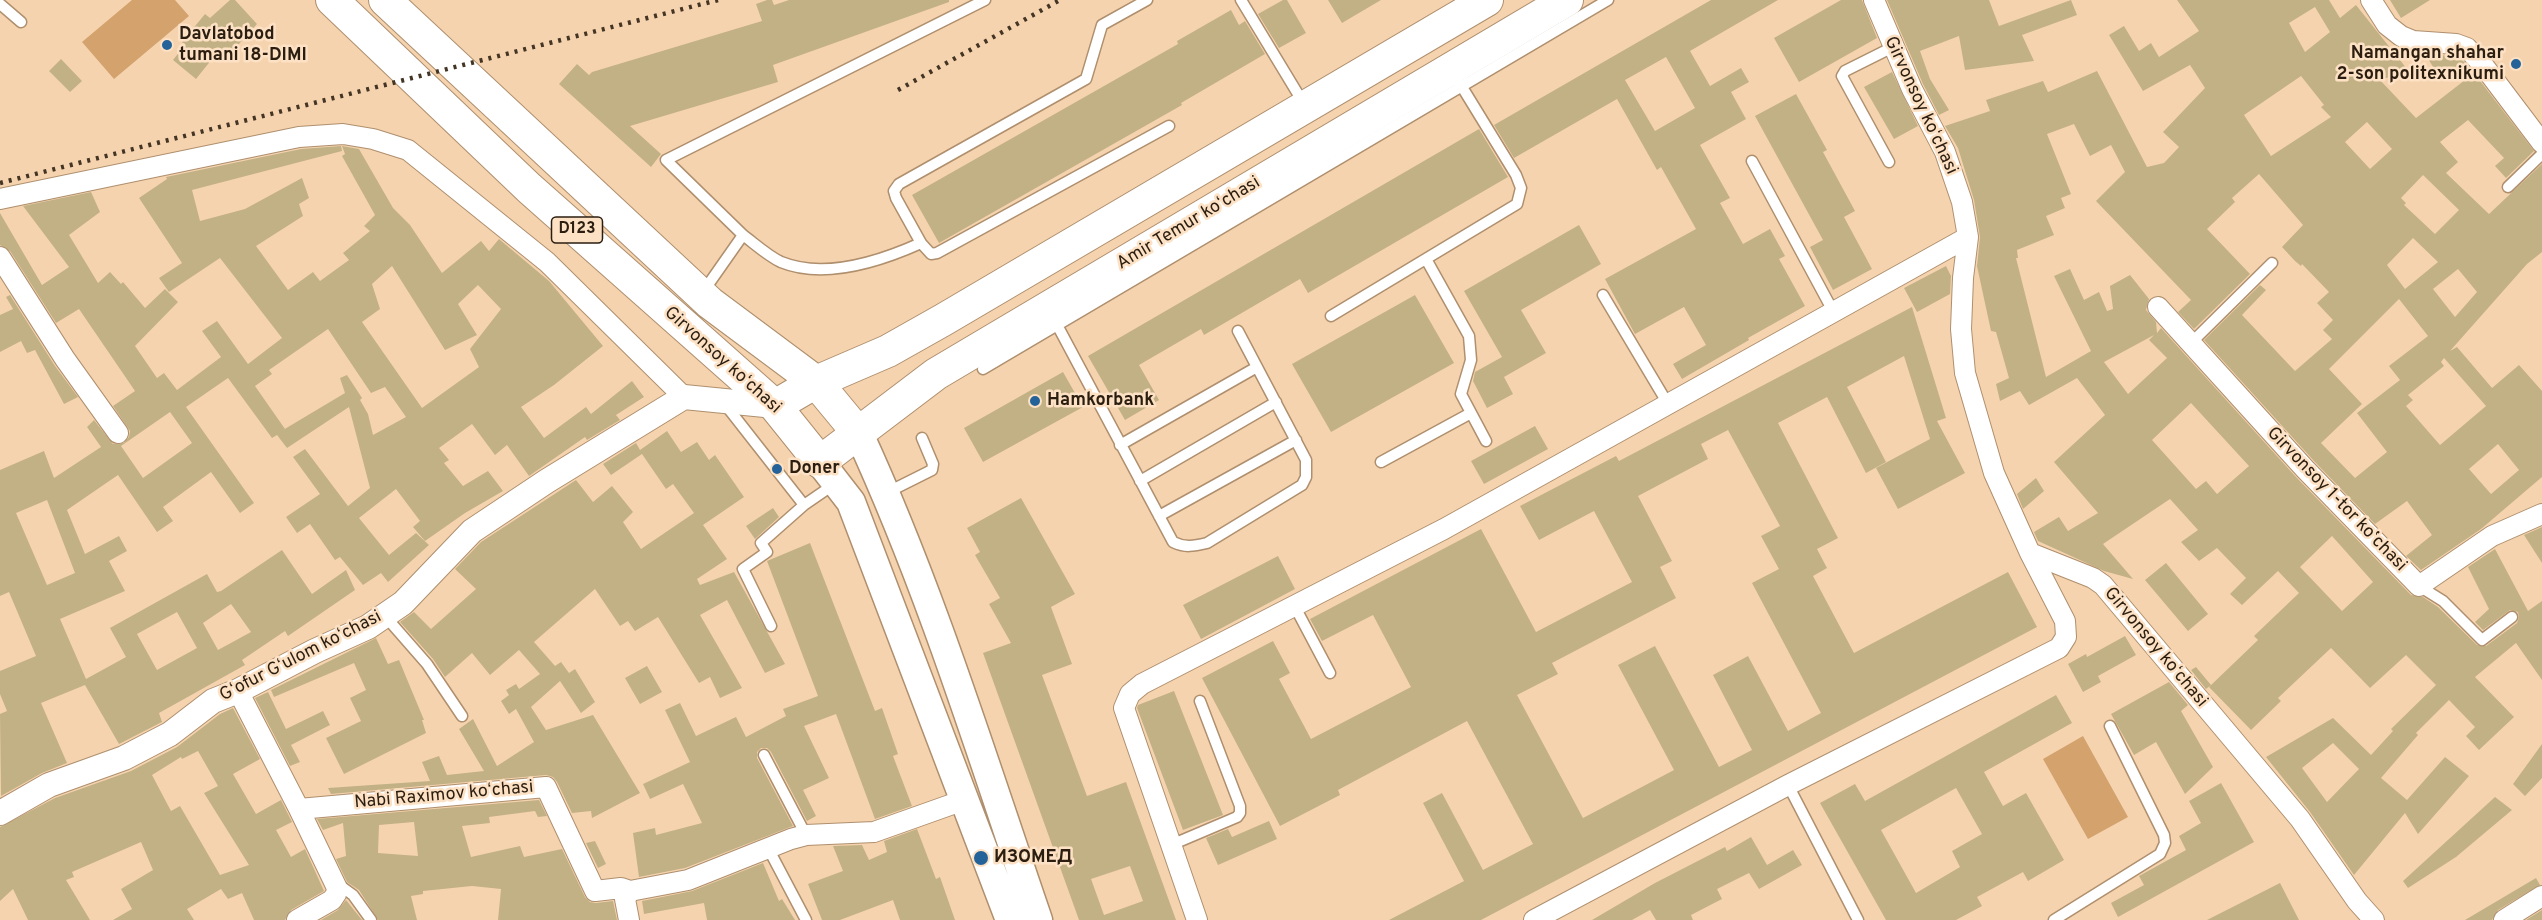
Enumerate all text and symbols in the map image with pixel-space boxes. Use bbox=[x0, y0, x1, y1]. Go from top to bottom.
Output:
place label: Davlatobod tumani 18-DIMI bbox=[179, 24, 307, 66]
street label: Girvonsoy koʻchasi bbox=[1879, 33, 1961, 179]
marker: Davlatobod tumani 18-DIMI bbox=[160, 38, 174, 52]
place label: Namangan shahar 2-son politexnikumi bbox=[2337, 43, 2504, 86]
marker: Namangan shahar 2-son politexnikumi bbox=[2509, 57, 2523, 71]
street label: Amir Temur koʻchasi bbox=[1113, 173, 1265, 275]
road number: D123 bbox=[552, 217, 602, 243]
street label: Girvonsoy koʻchasi bbox=[659, 303, 785, 419]
place label: Hamkorbank bbox=[1047, 390, 1154, 412]
marker: Hamkorbank bbox=[1028, 394, 1042, 408]
street label: Girvonsoy 1-tor koʼchasi bbox=[2261, 423, 2411, 577]
place label: Doner bbox=[789, 458, 840, 480]
marker: Doner bbox=[770, 462, 784, 476]
street label: Girvonsoy koʻchasi bbox=[2098, 584, 2212, 712]
street label: Gʻofur Gʻulom koʻchasi bbox=[216, 607, 386, 707]
street label: Nabi Raximov koʻchasi bbox=[354, 777, 534, 815]
place label: ИЗОМЕД bbox=[994, 847, 1072, 869]
marker: ИЗОМЕД bbox=[972, 849, 990, 867]

